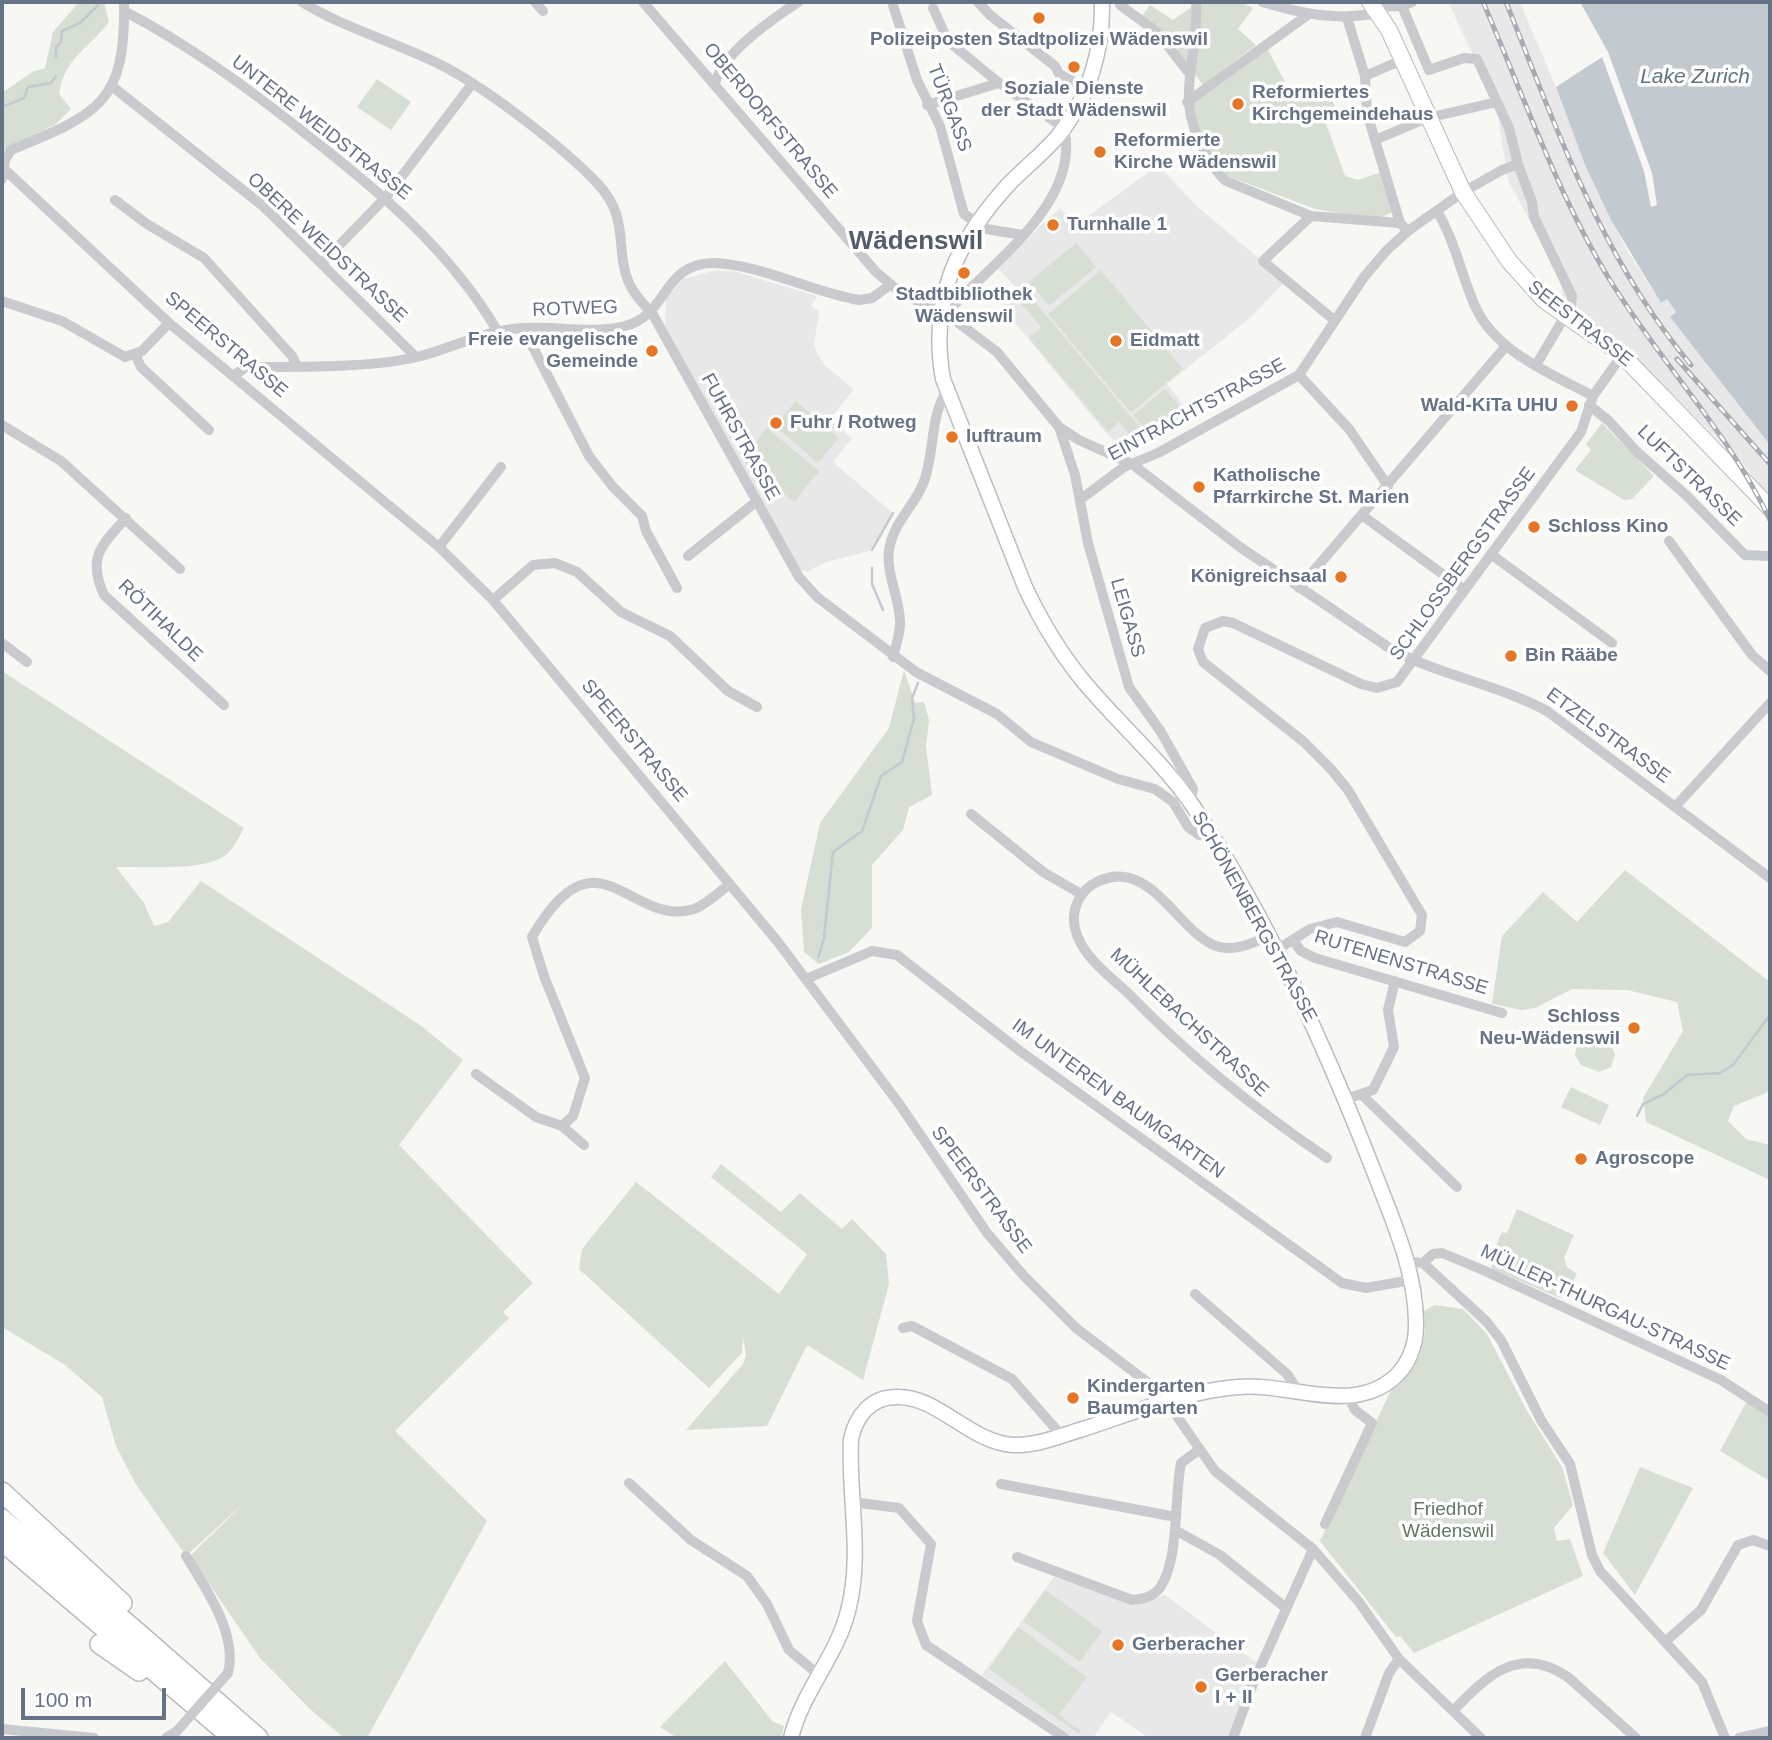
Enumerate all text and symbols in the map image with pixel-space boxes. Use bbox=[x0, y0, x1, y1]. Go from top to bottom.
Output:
marker: Polizeiposten Stadtpolizei Wädenswil bbox=[1031, 10, 1047, 26]
place label: Polizeiposten Stadtpolizei Wädenswil bbox=[870, 29, 1208, 51]
street label: OBERDORFSTRASSE bbox=[698, 38, 842, 204]
street label: UNTERE WEIDSTRASSE bbox=[227, 51, 415, 205]
marker: Soziale Dienste der Stadt Wädenswil bbox=[1066, 59, 1082, 75]
street label: TÜRGASS bbox=[922, 61, 976, 155]
water label: Lake Zurich bbox=[1640, 64, 1750, 90]
place label: Soziale Dienste der Stadt Wädenswil bbox=[981, 78, 1167, 122]
place label: Reformiertes Kirchgemeindehaus bbox=[1252, 82, 1434, 126]
marker: Reformiertes Kirchgemeindehaus bbox=[1230, 96, 1246, 112]
place label: Reformierte Kirche Wädenswil bbox=[1114, 130, 1277, 174]
marker: Reformierte Kirche Wädenswil bbox=[1092, 144, 1108, 160]
street label: OBERE WEIDSTRASSE bbox=[242, 168, 412, 328]
place label: Turnhalle 1 bbox=[1067, 214, 1167, 236]
marker: Turnhalle 1 bbox=[1045, 217, 1061, 233]
district label: Wädenswil bbox=[849, 226, 983, 258]
marker: Stadtbibliothek Wädenswil bbox=[956, 265, 972, 281]
street label: SEESTRASSE bbox=[1523, 276, 1637, 372]
place label: Stadtbibliothek Wädenswil bbox=[895, 284, 1033, 328]
street label: SPEERSTRASSE bbox=[160, 287, 292, 403]
street label: ROTWEG bbox=[532, 296, 618, 322]
place label: Freie evangelische Gemeinde bbox=[468, 329, 638, 373]
place label: Eidmatt bbox=[1130, 330, 1200, 352]
marker: Eidmatt bbox=[1108, 333, 1124, 349]
marker: Freie evangelische Gemeinde bbox=[644, 343, 660, 359]
street label: EINTRACHTSTRASSE bbox=[1104, 354, 1290, 466]
street label: FUHRSTRASSE bbox=[696, 370, 784, 504]
place label: Wald-KiTa UHU bbox=[1421, 395, 1558, 417]
marker: Wald-KiTa UHU bbox=[1564, 398, 1580, 414]
place label: Fuhr / Rotweg bbox=[790, 412, 917, 434]
marker: Fuhr / Rotweg bbox=[768, 415, 784, 431]
street label: LUFTSTRASSE bbox=[1632, 420, 1746, 532]
place label: luftraum bbox=[966, 426, 1042, 448]
marker: luftraum bbox=[944, 429, 960, 445]
street label: SCHLOSSBERGSTRASSE bbox=[1385, 463, 1541, 665]
place label: Katholische Pfarrkirche St. Marien bbox=[1213, 465, 1409, 509]
marker: Katholische Pfarrkirche St. Marien bbox=[1191, 479, 1207, 495]
place label: Schloss Kino bbox=[1548, 516, 1668, 538]
marker: Schloss Kino bbox=[1526, 519, 1542, 535]
place label: Königreichsaal bbox=[1191, 566, 1327, 588]
marker: Königreichsaal bbox=[1333, 569, 1349, 585]
street label: RÖTIHALDE bbox=[113, 575, 207, 667]
street label: LEIGASS bbox=[1105, 576, 1149, 660]
place label: Bin Rääbe bbox=[1525, 645, 1618, 667]
marker: Bin Rääbe bbox=[1503, 648, 1519, 664]
street label: SPEERSTRASSE bbox=[576, 675, 692, 807]
street label: ETZELSTRASSE bbox=[1542, 683, 1674, 789]
street label: SCHÖNENBERGSTRASSE bbox=[1186, 808, 1322, 1026]
street label: RUTENENSTRASSE bbox=[1311, 926, 1491, 1000]
street label: MÜHLEBACHSTRASSE bbox=[1105, 944, 1273, 1102]
place label: Schloss Neu-Wädenswil bbox=[1480, 1006, 1620, 1050]
street label: IM UNTEREN BAUMGARTEN bbox=[1007, 1014, 1229, 1184]
marker: Schloss Neu-Wädenswil bbox=[1626, 1020, 1642, 1036]
street label: SPEERSTRASSE bbox=[926, 1122, 1036, 1258]
place label: Agroscope bbox=[1595, 1148, 1694, 1170]
marker: Agroscope bbox=[1573, 1151, 1589, 1167]
street label: MÜLLER-THURGAU-STRASSE bbox=[1477, 1240, 1733, 1376]
place label: Kindergarten Baumgarten bbox=[1087, 1376, 1205, 1420]
marker: Kindergarten Baumgarten bbox=[1065, 1390, 1081, 1406]
park label: Friedhof Wädenswil bbox=[1402, 1499, 1494, 1543]
place label: Gerberacher bbox=[1132, 1634, 1245, 1656]
marker: Gerberacher bbox=[1110, 1637, 1126, 1653]
place label: Gerberacher I + II bbox=[1215, 1665, 1328, 1709]
scale bar bbox=[24, 1674, 170, 1718]
marker: Gerberacher I + II bbox=[1193, 1679, 1209, 1695]
text: 100 m bbox=[34, 1688, 92, 1711]

